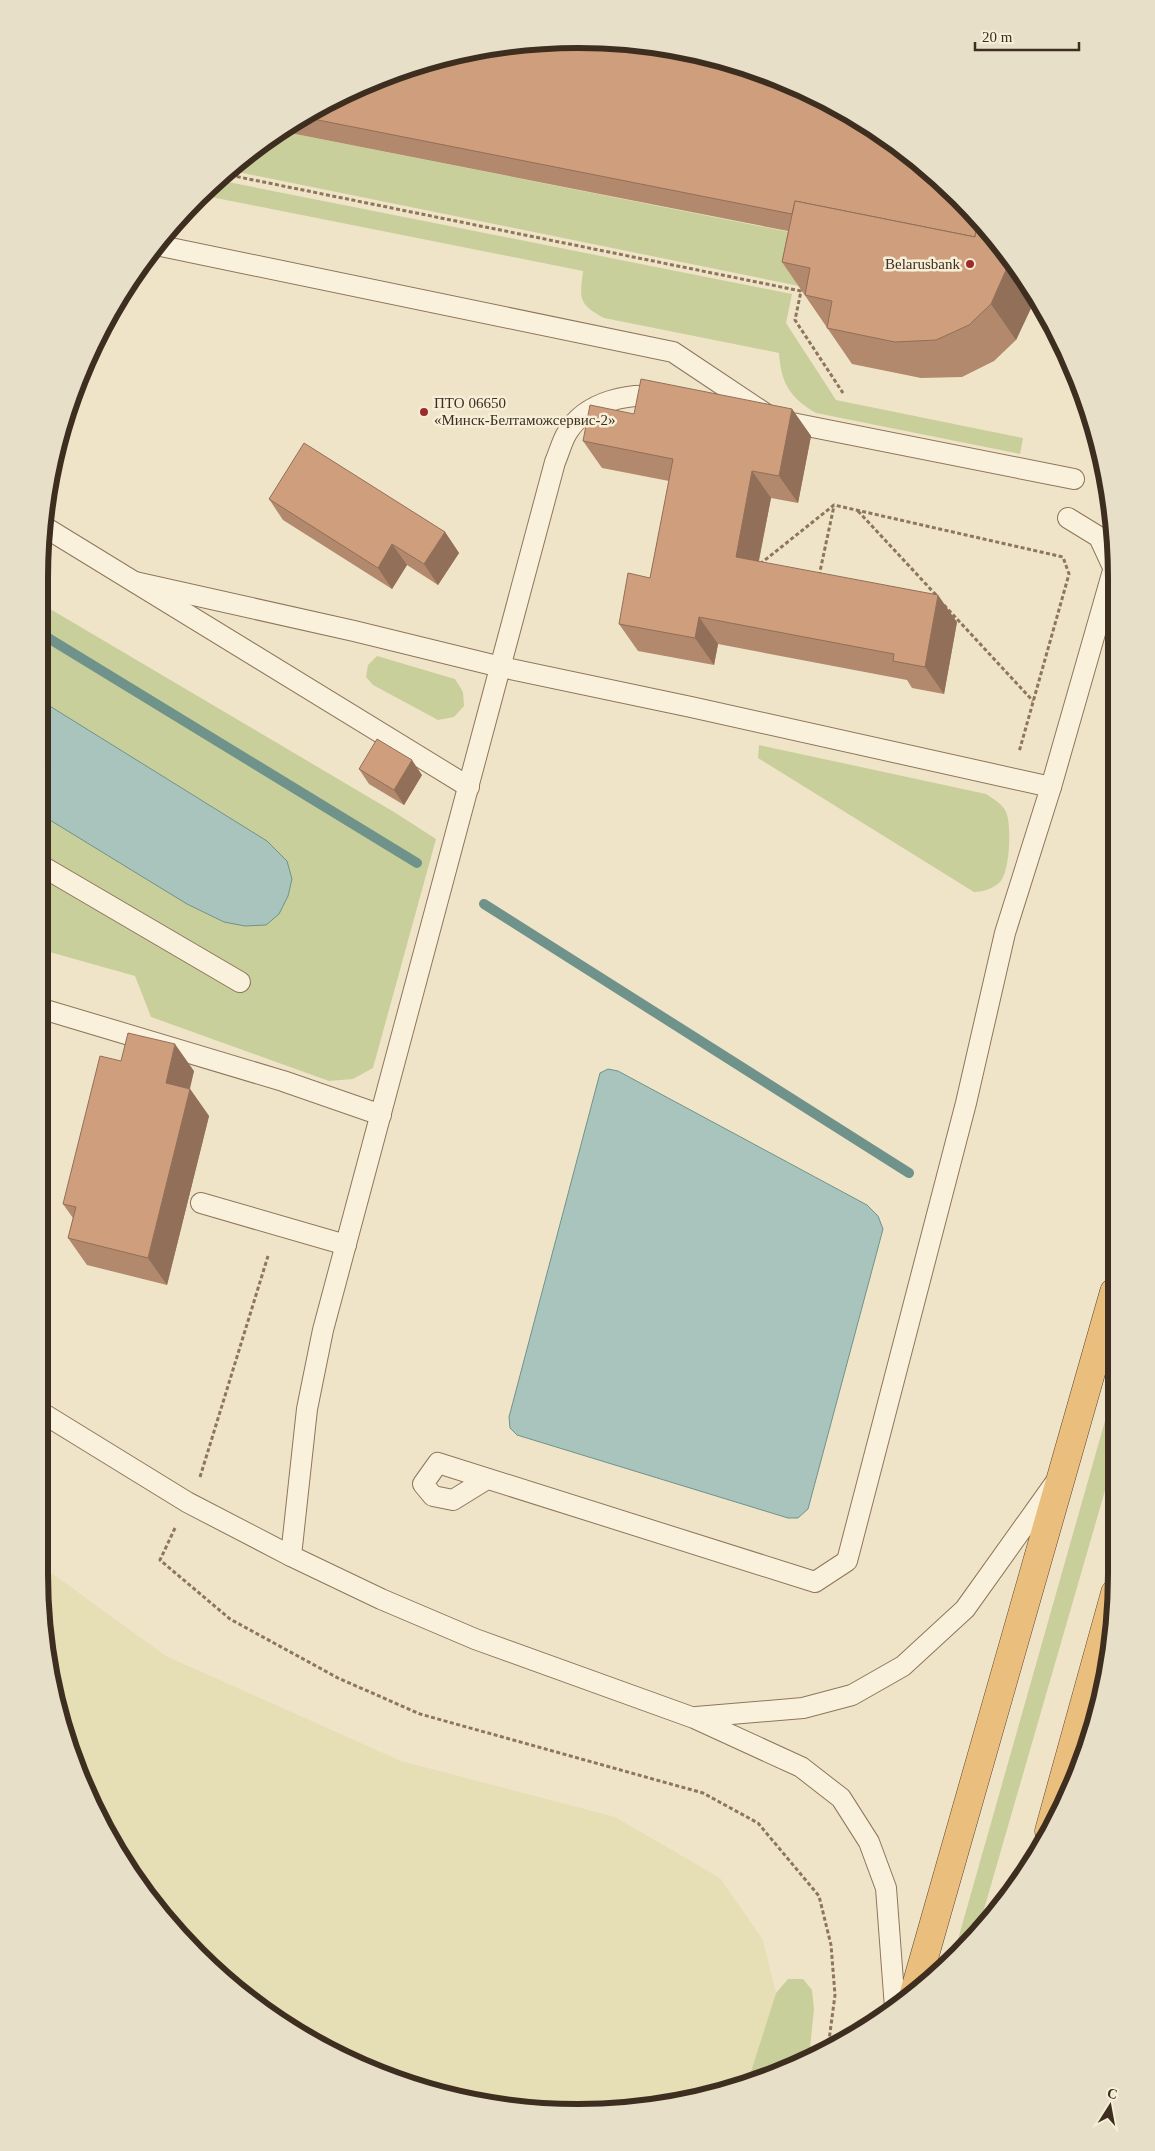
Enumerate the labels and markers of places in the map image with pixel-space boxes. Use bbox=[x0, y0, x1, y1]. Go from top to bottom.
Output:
place label: Belarusbank bbox=[885, 256, 960, 272]
marker: Belarusbank bbox=[964, 258, 976, 270]
place label: ПТО 06650 «Минск-Белтаможсервис-2» bbox=[434, 395, 615, 428]
marker: ПТО 06650 «Минск-Белтаможсервис-2» bbox=[418, 406, 430, 418]

